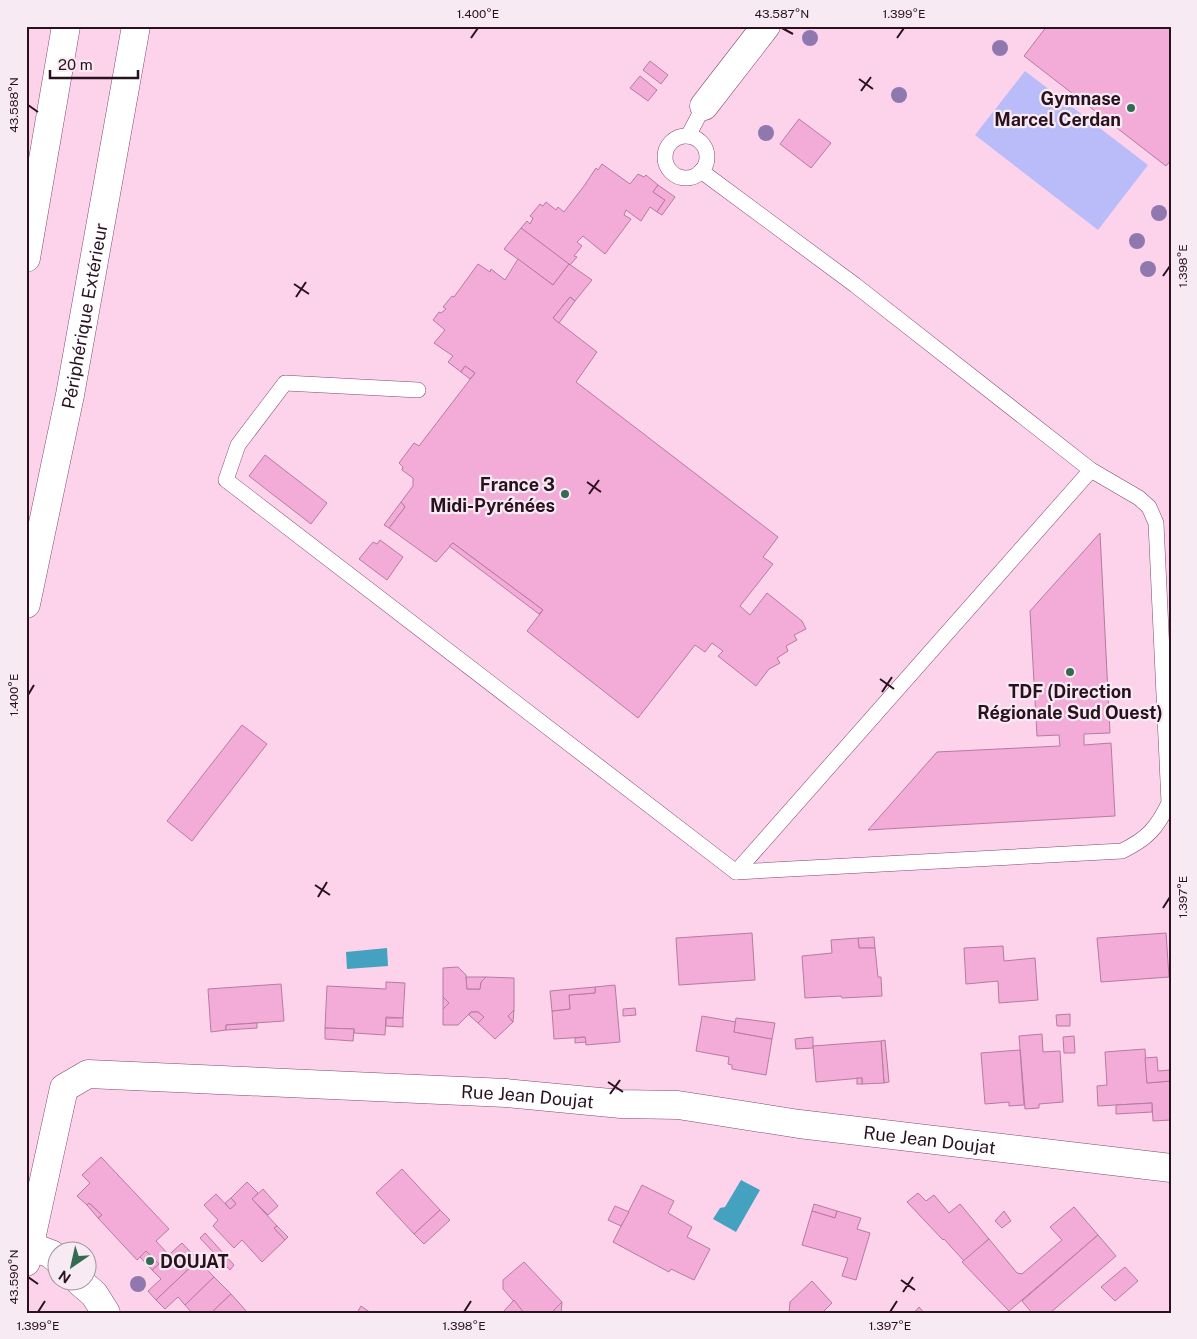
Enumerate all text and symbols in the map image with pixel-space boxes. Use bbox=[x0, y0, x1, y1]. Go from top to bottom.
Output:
text: 1.400°E bbox=[457, 7, 499, 21]
text: 43.587°N bbox=[755, 7, 809, 21]
text: 1.399°E bbox=[883, 7, 925, 21]
scale bar bbox=[50, 48, 138, 80]
text: 20 m bbox=[58, 56, 93, 73]
text: 43.588°N bbox=[7, 77, 21, 133]
place label: Gymnase Marcel Cerdan bbox=[994, 88, 1121, 130]
marker: Gymnase Marcel Cerdan bbox=[1125, 102, 1137, 114]
street label: Périphérique Extérieur bbox=[57, 221, 111, 411]
text: 1.398°E bbox=[1176, 244, 1190, 288]
place label: France 3 Midi-Pyrénées bbox=[430, 474, 555, 516]
marker: France 3 Midi-Pyrénées bbox=[559, 488, 571, 500]
marker: TDF (Direction Régionale Sud Ouest) bbox=[1064, 666, 1076, 678]
text: 1.400°E bbox=[7, 674, 21, 716]
place label: TDF (Direction Régionale Sud Ouest) bbox=[977, 681, 1163, 723]
text: 1.397°E bbox=[1176, 876, 1190, 918]
street label: Rue Jean Doujat bbox=[461, 1080, 595, 1112]
street label: Rue Jean Doujat bbox=[862, 1121, 997, 1158]
north arrow bbox=[48, 1242, 98, 1292]
text: 43.590°N bbox=[7, 1250, 21, 1304]
place label: DOUJAT bbox=[160, 1251, 229, 1272]
marker: DOUJAT bbox=[144, 1255, 156, 1267]
text: N bbox=[56, 1267, 74, 1286]
text: 1.399°E bbox=[17, 1319, 59, 1333]
text: 1.398°E bbox=[442, 1319, 486, 1333]
text: 1.397°E bbox=[869, 1319, 911, 1333]

